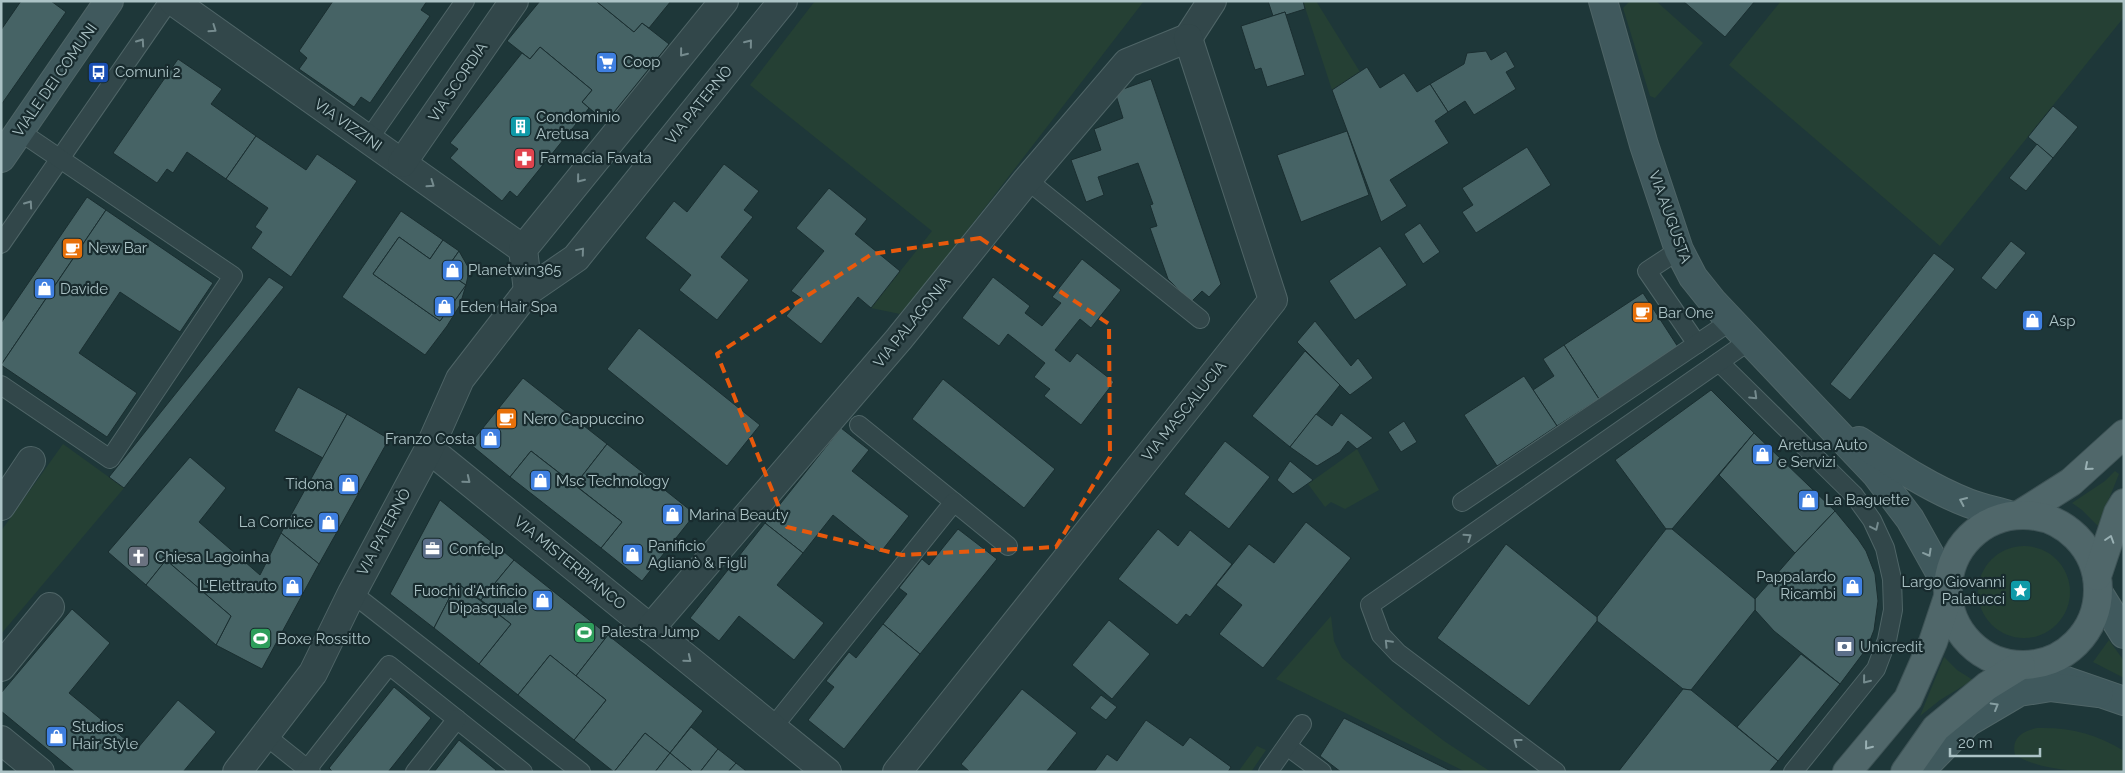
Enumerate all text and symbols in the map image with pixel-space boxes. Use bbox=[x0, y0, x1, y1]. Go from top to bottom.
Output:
street label: VIALE DEI COMUNI bbox=[9, 20, 101, 140]
one-way arrow bbox=[207, 23, 217, 32]
one-way arrow bbox=[135, 38, 144, 47]
street label: VIA SCORDIA bbox=[425, 39, 491, 125]
one-way arrow bbox=[744, 40, 752, 49]
one-way arrow bbox=[679, 47, 688, 56]
supermarket icon: Coop bbox=[595, 50, 619, 74]
place label: Coop bbox=[623, 53, 660, 71]
bus stop icon: Comuni 2 bbox=[87, 60, 111, 84]
street label: VIA PATERNÒ bbox=[662, 62, 736, 148]
place label: Comuni 2 bbox=[115, 63, 181, 81]
street label: VIA VIZZINI bbox=[311, 95, 385, 155]
place label: Condominio Aretusa bbox=[536, 108, 620, 143]
building icon: Condominio Aretusa bbox=[508, 114, 532, 138]
pharmacy icon: Farmacia Favata bbox=[512, 146, 536, 170]
place label: Farmacia Favata bbox=[540, 149, 652, 167]
street label: VIA AUGUSTA bbox=[1645, 168, 1695, 266]
one-way arrow bbox=[577, 173, 586, 182]
one-way arrow bbox=[425, 178, 435, 187]
one-way arrow bbox=[23, 200, 32, 210]
cafe icon: New Bar bbox=[60, 236, 84, 260]
place label: New Bar bbox=[88, 239, 148, 257]
one-way arrow bbox=[576, 248, 585, 257]
shop icon: Planetwin365 bbox=[440, 258, 464, 282]
place label: Planetwin365 bbox=[468, 261, 562, 279]
street label: VIA PALAGONIA bbox=[870, 273, 954, 371]
shop icon: Davide bbox=[32, 277, 56, 301]
place label: Davide bbox=[60, 280, 108, 298]
shop icon: Eden Hair Spa bbox=[432, 295, 456, 319]
place label: Eden Hair Spa bbox=[460, 298, 557, 316]
cafe icon: Bar One bbox=[1630, 301, 1654, 325]
place label: Bar One bbox=[1658, 304, 1714, 322]
shop icon: Asp bbox=[2021, 309, 2045, 333]
place label: Asp bbox=[2049, 312, 2076, 330]
street label: VIA MASCALUCIA bbox=[1138, 357, 1230, 465]
one-way arrow bbox=[1748, 390, 1757, 399]
cafe icon: Nero Cappuccino bbox=[495, 407, 519, 431]
place label: Nero Cappuccino bbox=[523, 410, 644, 428]
shop icon: Franzo Costa bbox=[479, 427, 503, 451]
place label: Franzo Costa bbox=[385, 430, 475, 448]
place label: Aretusa Auto e Servizi bbox=[1778, 436, 1867, 471]
shop icon: Aretusa Auto e Servizi bbox=[1750, 442, 1774, 466]
one-way arrow bbox=[2084, 462, 2093, 471]
shop icon: Msc Technology bbox=[528, 469, 552, 493]
shop icon: Tidona bbox=[337, 472, 361, 496]
place label: Msc Technology bbox=[556, 472, 669, 490]
one-way arrow bbox=[461, 474, 470, 483]
place label: Tidona bbox=[285, 475, 333, 493]
street label: VIA PATERNÒ bbox=[354, 485, 414, 579]
shop icon: La Baguette bbox=[1797, 488, 1821, 512]
place label: La Baguette bbox=[1825, 491, 1910, 509]
one-way arrow bbox=[1959, 496, 1968, 507]
shop icon: Marina Beauty bbox=[661, 503, 685, 527]
place label: Marina Beauty bbox=[689, 506, 789, 524]
shop icon: La Cornice bbox=[317, 510, 341, 534]
street label: VIA MISTERBIANCO bbox=[511, 512, 629, 614]
place label: La Cornice bbox=[239, 513, 313, 531]
one-way arrow bbox=[1869, 522, 1880, 531]
one-way arrow bbox=[1462, 534, 1472, 543]
one-way arrow bbox=[2104, 536, 2114, 544]
office icon: Confelp bbox=[421, 537, 445, 561]
place label: Panificio Aglianò & Figli bbox=[648, 537, 747, 572]
place label: Confelp bbox=[449, 540, 504, 558]
shop icon: Panificio Aglianò & Figli bbox=[620, 543, 644, 567]
church icon: Chiesa Lagoinha bbox=[127, 545, 151, 569]
one-way arrow bbox=[1922, 547, 1932, 556]
place label: Chiesa Lagoinha bbox=[155, 548, 269, 566]
place label: Pappalardo Ricambi bbox=[1756, 568, 1836, 603]
place label: Largo Giovanni Palatucci bbox=[1902, 573, 2005, 608]
shop icon: L'Elettrauto bbox=[281, 574, 305, 598]
shop icon: Pappalardo Ricambi bbox=[1840, 574, 1864, 598]
place label: L'Elettrauto bbox=[199, 577, 277, 595]
place icon: Largo Giovanni Palatucci bbox=[2009, 579, 2033, 603]
place label: Fuochi d'Artificio Dipasquale bbox=[414, 582, 527, 617]
shop icon: Fuochi d'Artificio Dipasquale bbox=[531, 588, 555, 612]
sports icon: Palestra Jump bbox=[573, 620, 597, 644]
place label: Palestra Jump bbox=[601, 623, 700, 641]
sports icon: Boxe Rossitto bbox=[249, 627, 273, 651]
place label: Boxe Rossitto bbox=[277, 630, 371, 648]
bank icon: Unicredit bbox=[1832, 635, 1856, 659]
place label: Unicredit bbox=[1860, 638, 1923, 656]
one-way arrow bbox=[1385, 640, 1394, 649]
one-way arrow bbox=[682, 654, 691, 662]
one-way arrow bbox=[1863, 675, 1872, 684]
one-way arrow bbox=[1990, 703, 1999, 713]
place label: Studios Hair Style bbox=[72, 718, 138, 753]
shop icon: Studios Hair Style bbox=[44, 724, 68, 748]
scale bar bbox=[1950, 726, 2040, 758]
text: 20 m bbox=[1958, 734, 1993, 752]
one-way arrow bbox=[1514, 740, 1523, 748]
one-way arrow bbox=[1865, 740, 1874, 749]

